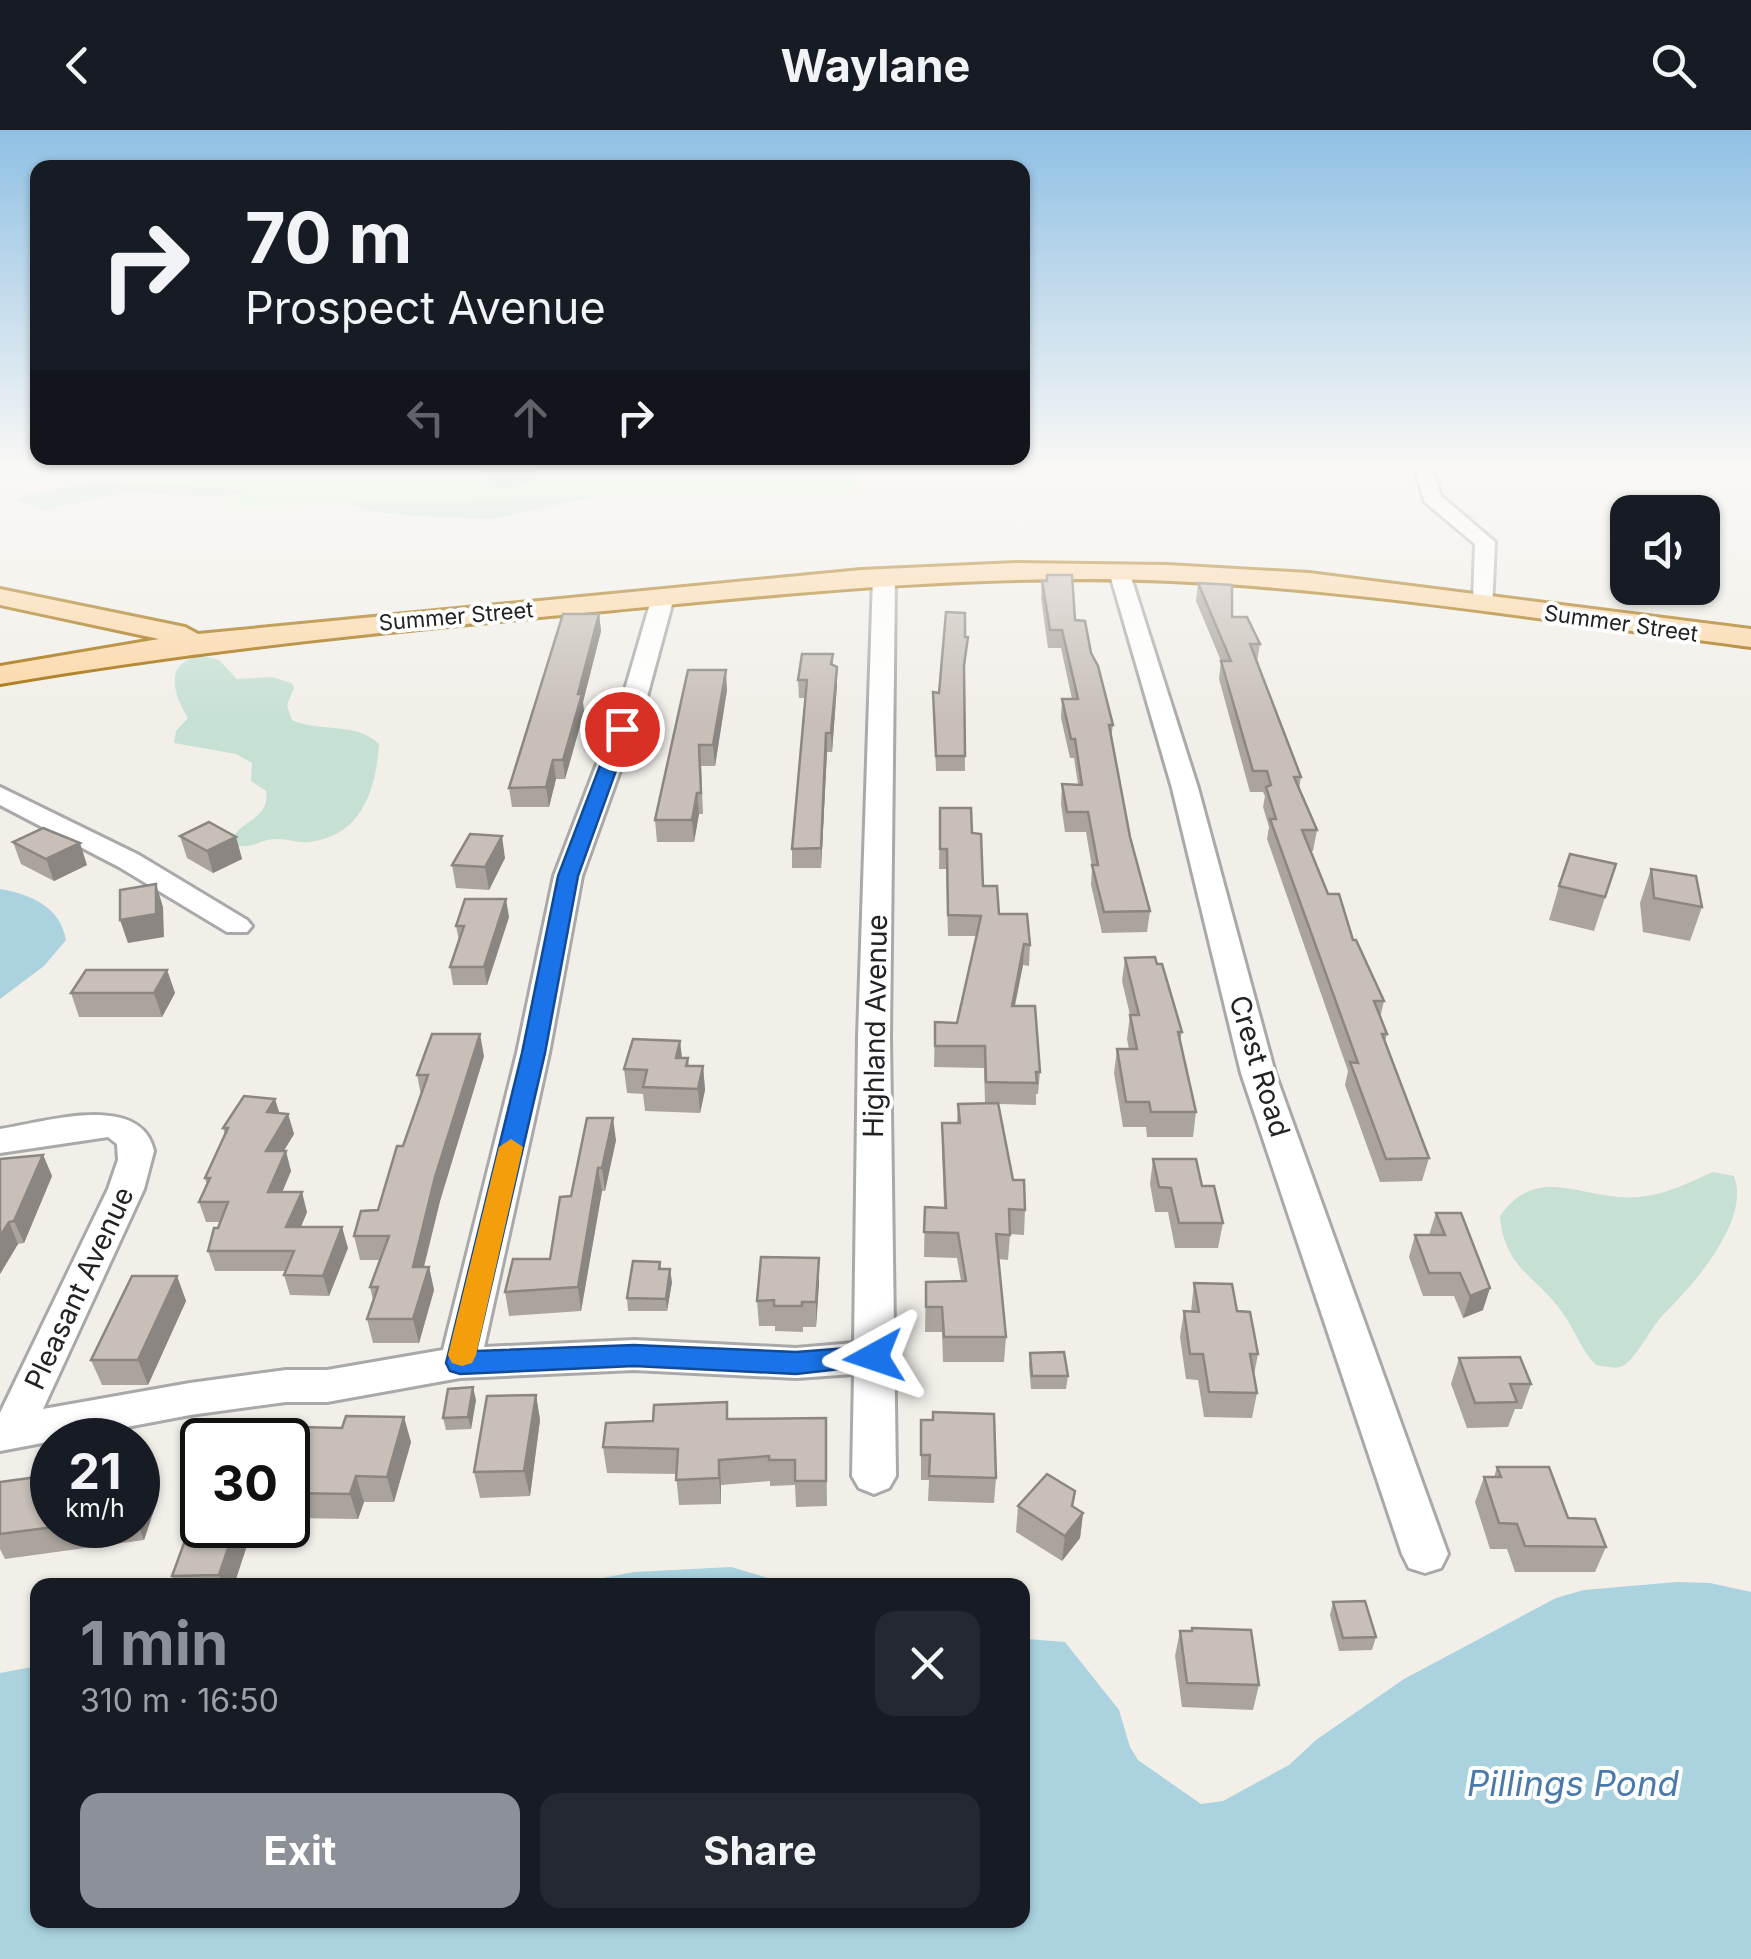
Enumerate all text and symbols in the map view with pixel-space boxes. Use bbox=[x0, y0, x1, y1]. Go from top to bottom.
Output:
icon: back bbox=[50, 38, 105, 93]
text: Waylane bbox=[781, 38, 970, 93]
icon: search bbox=[1646, 38, 1701, 93]
text: 70 m bbox=[245, 195, 412, 280]
icon: right bbox=[80, 200, 210, 330]
text: Prospect Avenue bbox=[245, 280, 606, 335]
icon: left bbox=[398, 390, 453, 445]
icon: ahead bbox=[503, 390, 558, 445]
icon: right bbox=[608, 390, 663, 445]
map controls bbox=[1610, 495, 1720, 605]
button: sound bbox=[1610, 495, 1720, 605]
street label: Summer Street bbox=[378, 596, 534, 636]
street label: Summer Street bbox=[1542, 599, 1700, 647]
pin bbox=[580, 687, 665, 772]
icon: arrive bbox=[595, 702, 650, 757]
street label: Highland Avenue bbox=[856, 914, 894, 1138]
street label: Crest Road bbox=[1222, 991, 1298, 1141]
street label: Pleasant Avenue bbox=[17, 1181, 141, 1395]
position arrow bbox=[822, 1305, 926, 1409]
speed limit sign: 30 bbox=[180, 1418, 310, 1548]
text: 21 bbox=[68, 1441, 122, 1501]
text: km/h bbox=[65, 1493, 125, 1523]
text: 1 min bbox=[80, 1607, 228, 1679]
button: close bbox=[875, 1611, 980, 1716]
text: 310 m · 16:50 bbox=[80, 1681, 279, 1720]
water label: Pillings Pond bbox=[1467, 1762, 1680, 1804]
button: Exit bbox=[80, 1793, 520, 1908]
button: Share bbox=[540, 1793, 980, 1908]

